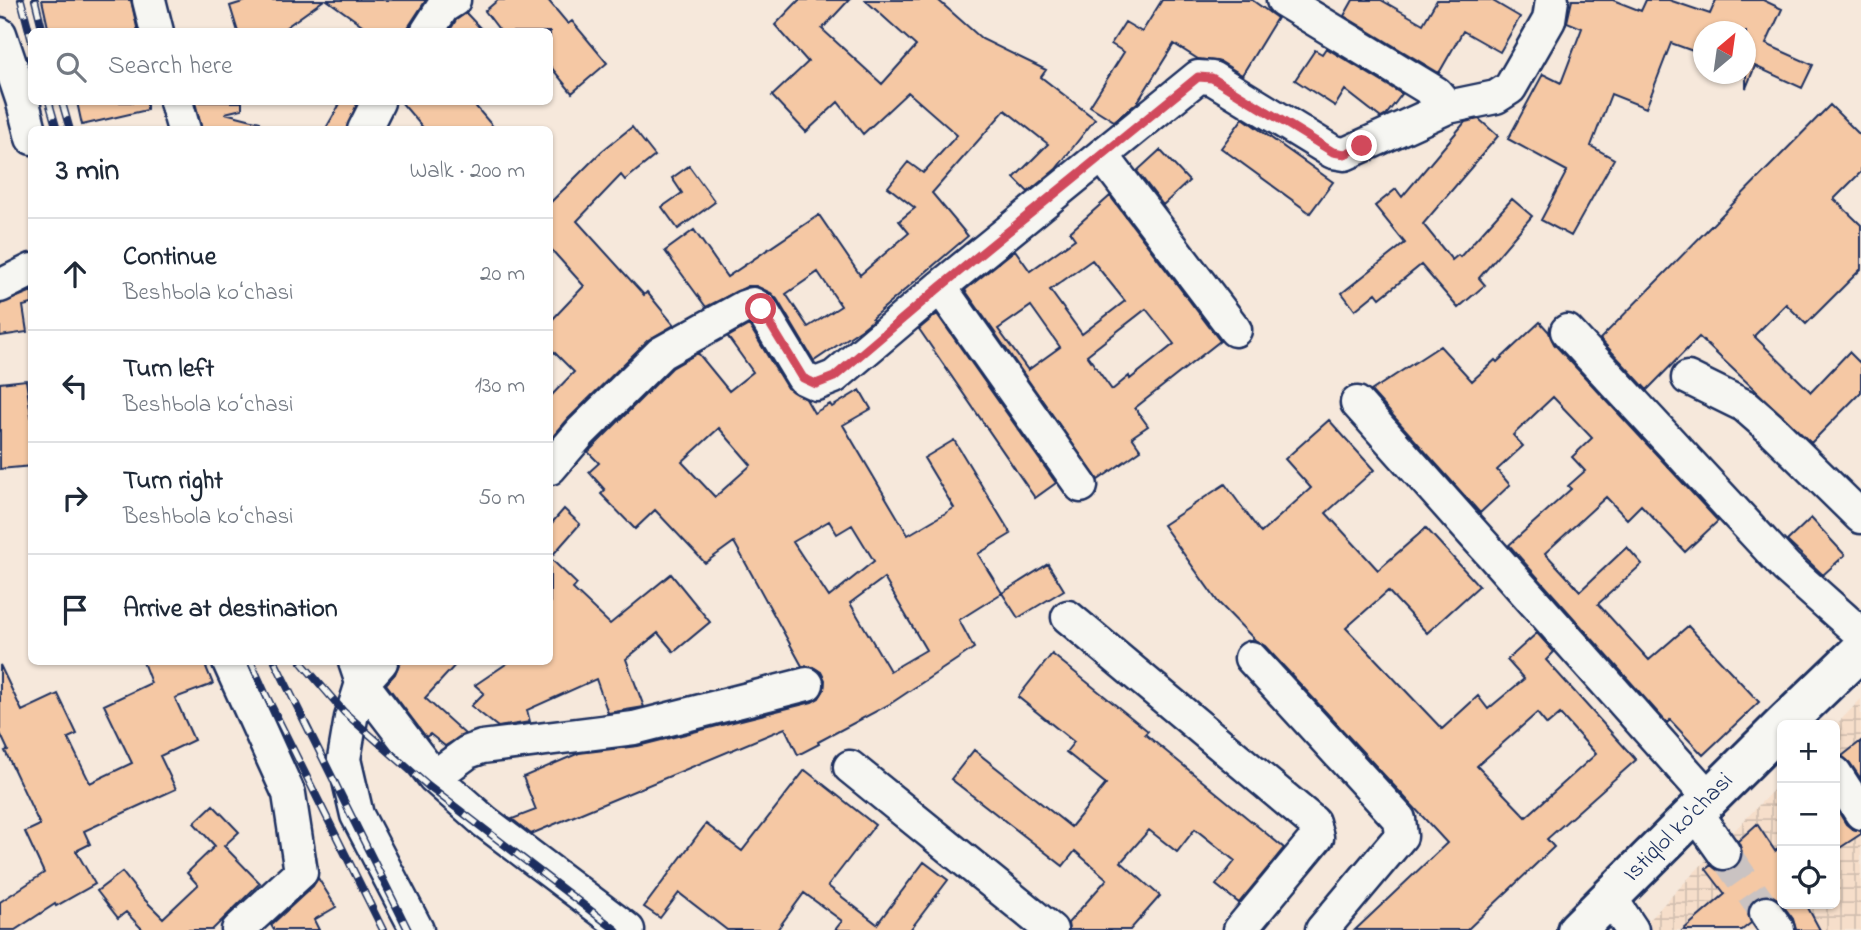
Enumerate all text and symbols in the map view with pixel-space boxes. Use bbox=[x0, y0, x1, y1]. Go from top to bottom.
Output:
north arrow bbox=[1693, 21, 1756, 84]
search box bbox=[28, 28, 553, 105]
icon: search bbox=[52, 48, 90, 86]
text: Search here bbox=[108, 48, 233, 86]
route end bbox=[1346, 130, 1377, 161]
text: 3 min bbox=[56, 150, 119, 194]
text: Walk · 200 m bbox=[410, 155, 525, 188]
text: Continue bbox=[123, 239, 216, 277]
icon: ahead bbox=[56, 255, 94, 293]
text: 20 m bbox=[480, 258, 525, 291]
text: Beshbola koʻchasi bbox=[123, 277, 293, 310]
route start bbox=[745, 293, 776, 324]
text: Turn left bbox=[123, 351, 214, 389]
icon: left bbox=[56, 367, 94, 405]
text: 130 m bbox=[475, 370, 525, 403]
text: Beshbola koʻchasi bbox=[123, 389, 293, 422]
text: Turn right bbox=[123, 463, 223, 501]
icon: right bbox=[56, 479, 94, 517]
text: 50 m bbox=[478, 482, 525, 515]
text: Beshbola koʻchasi bbox=[123, 501, 293, 534]
icon: arrive bbox=[56, 591, 94, 629]
text: Arrive at destination bbox=[123, 591, 338, 629]
map controls bbox=[1777, 720, 1840, 909]
button: + bbox=[1777, 720, 1840, 783]
street label: Istiqlol ko'chasi bbox=[1616, 765, 1742, 891]
button: − bbox=[1777, 783, 1840, 846]
button: locate bbox=[1777, 846, 1840, 909]

